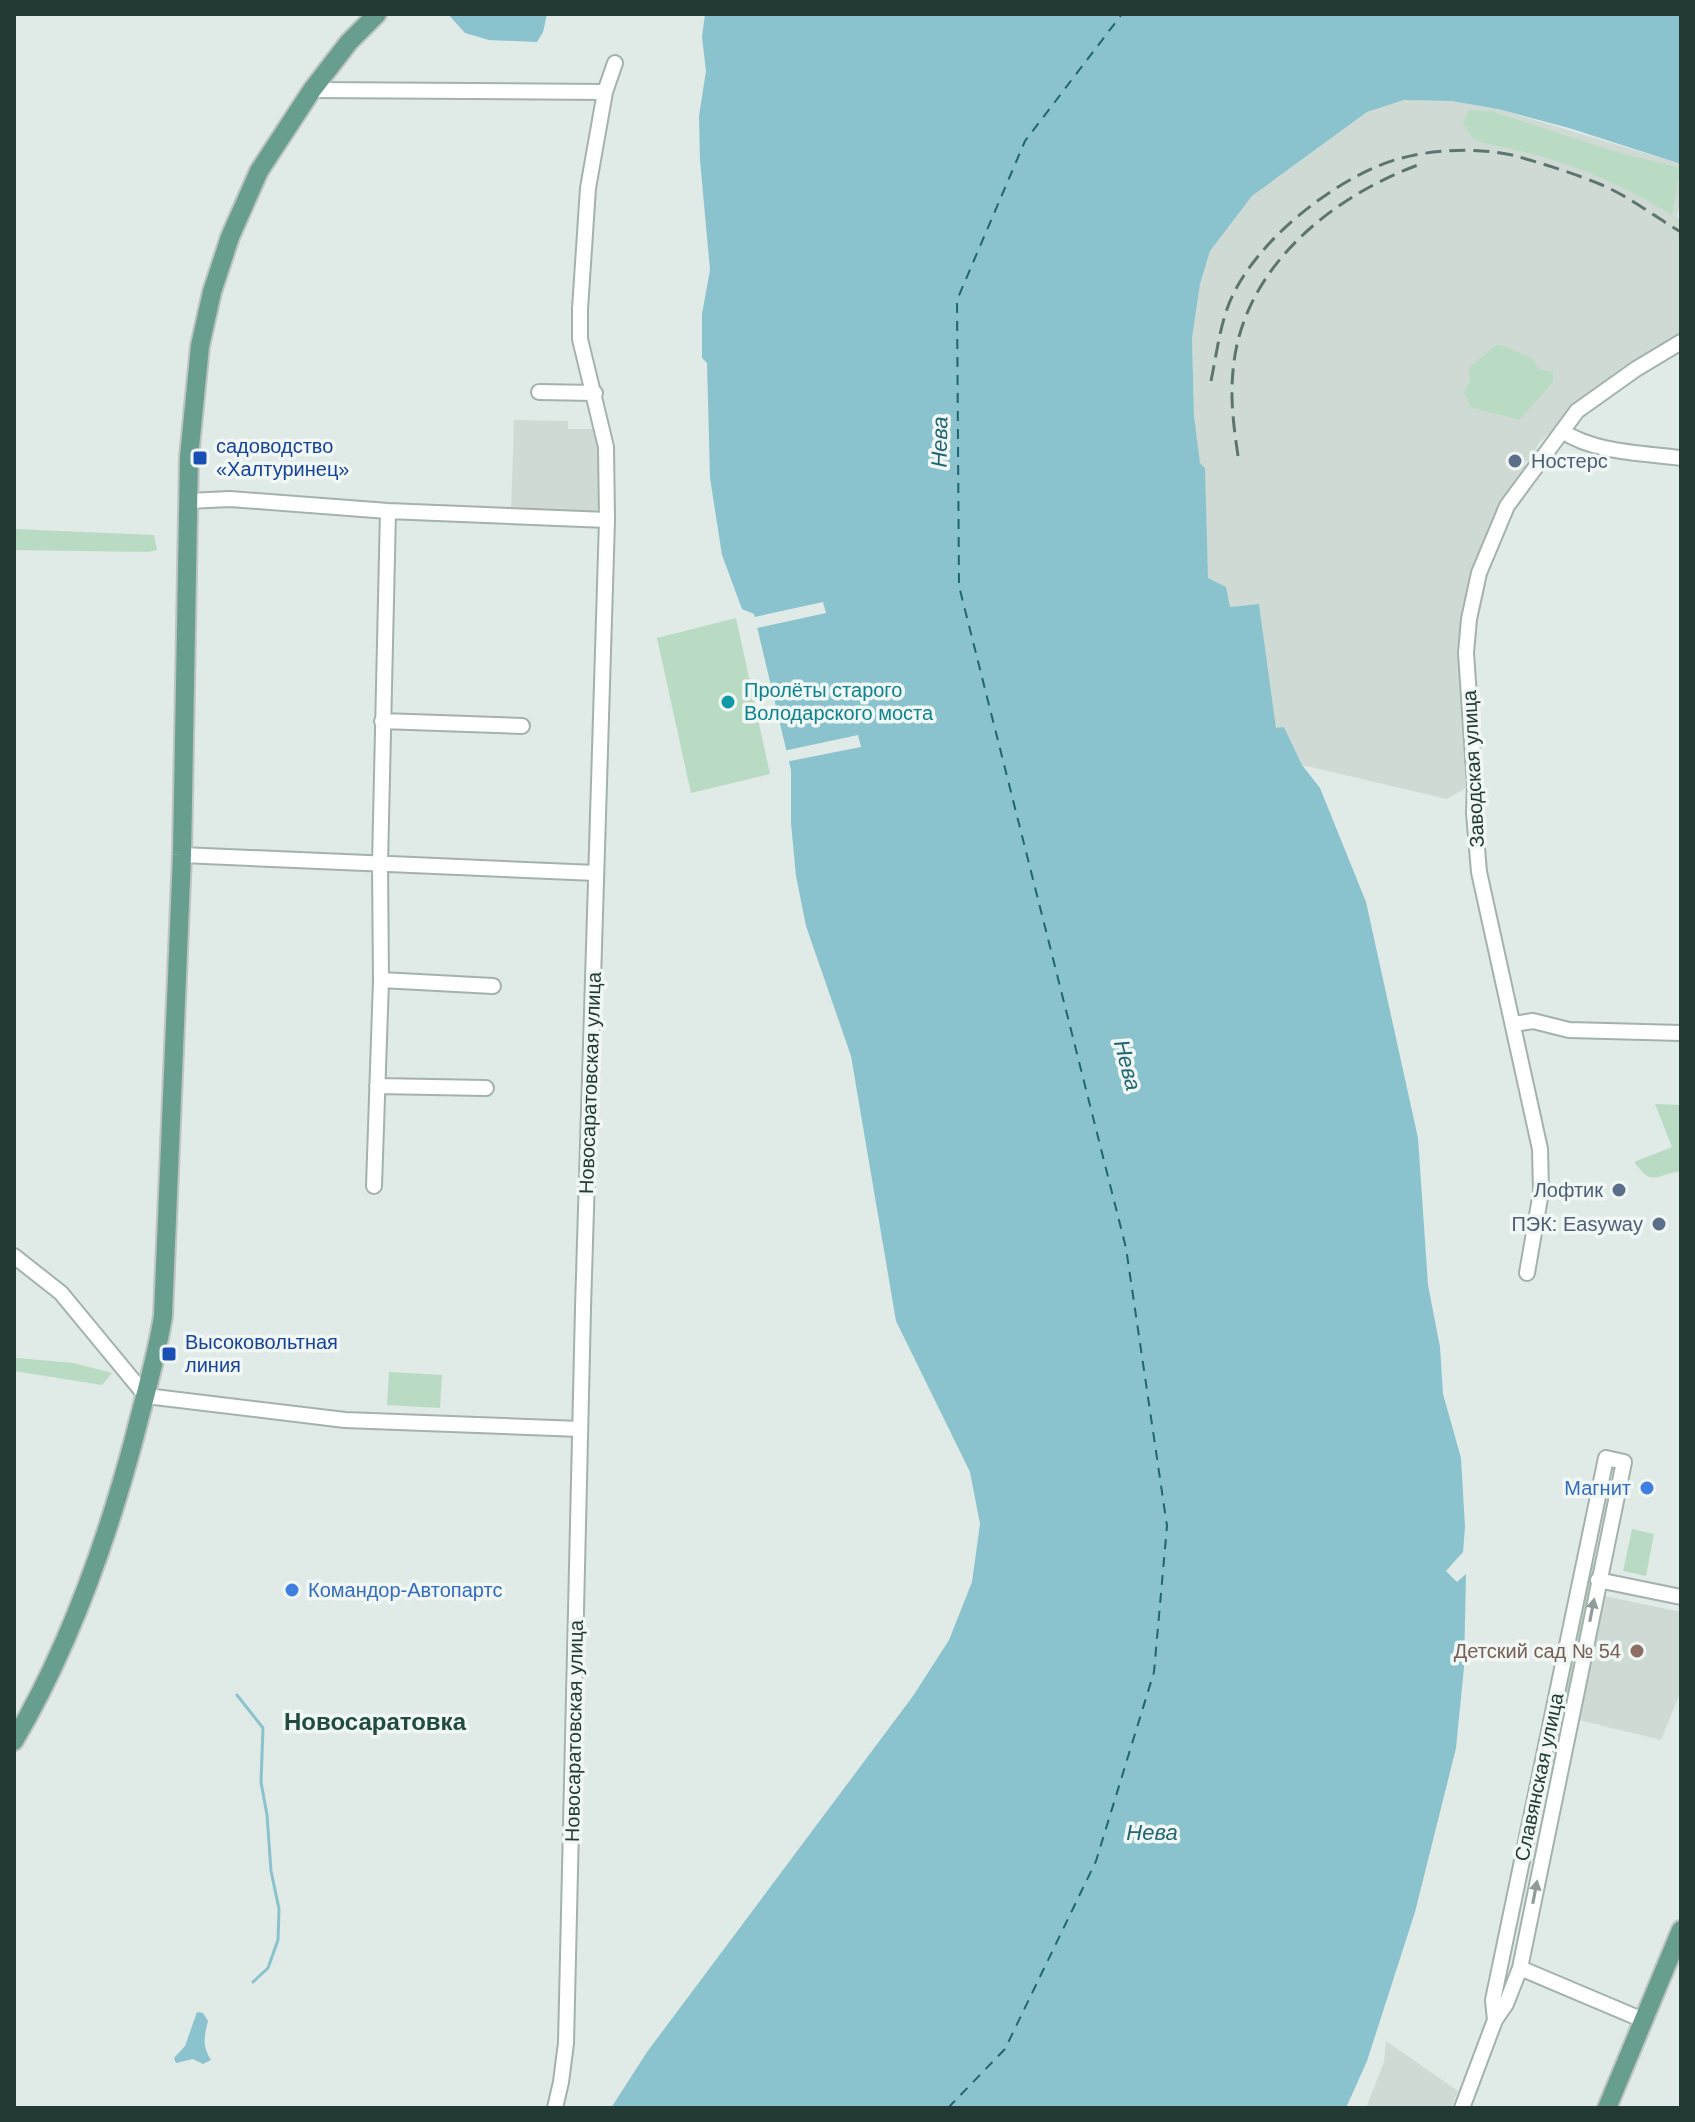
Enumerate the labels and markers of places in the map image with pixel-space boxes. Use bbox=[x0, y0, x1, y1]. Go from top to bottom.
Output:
place label: садоводство «Халтуринец» bbox=[216, 435, 349, 480]
marker: садоводство «Халтуринец» bbox=[191, 449, 209, 467]
place label: Ностерс bbox=[1531, 450, 1608, 472]
marker: Ностерс bbox=[1506, 452, 1524, 470]
place label: Пролёты старого Володарского моста bbox=[744, 679, 934, 724]
marker: Пролёты старого Володарского моста bbox=[719, 693, 737, 711]
place label: Лофтик bbox=[1534, 1179, 1603, 1201]
marker: Лофтик bbox=[1610, 1181, 1628, 1199]
place label: ПЭК: Easyway bbox=[1511, 1213, 1643, 1235]
marker: ПЭК: Easyway bbox=[1650, 1215, 1668, 1233]
place label: Высоковольтная линия bbox=[185, 1331, 338, 1376]
marker: Высоковольтная линия bbox=[160, 1345, 178, 1363]
place label: Магнит bbox=[1564, 1477, 1631, 1499]
marker: Магнит bbox=[1638, 1479, 1656, 1497]
place label: Командор-Автопартс bbox=[308, 1579, 502, 1601]
marker: Командор-Автопартс bbox=[283, 1581, 301, 1599]
place label: Детский сад № 54 bbox=[1454, 1640, 1621, 1662]
marker: Детский сад № 54 bbox=[1628, 1642, 1646, 1660]

